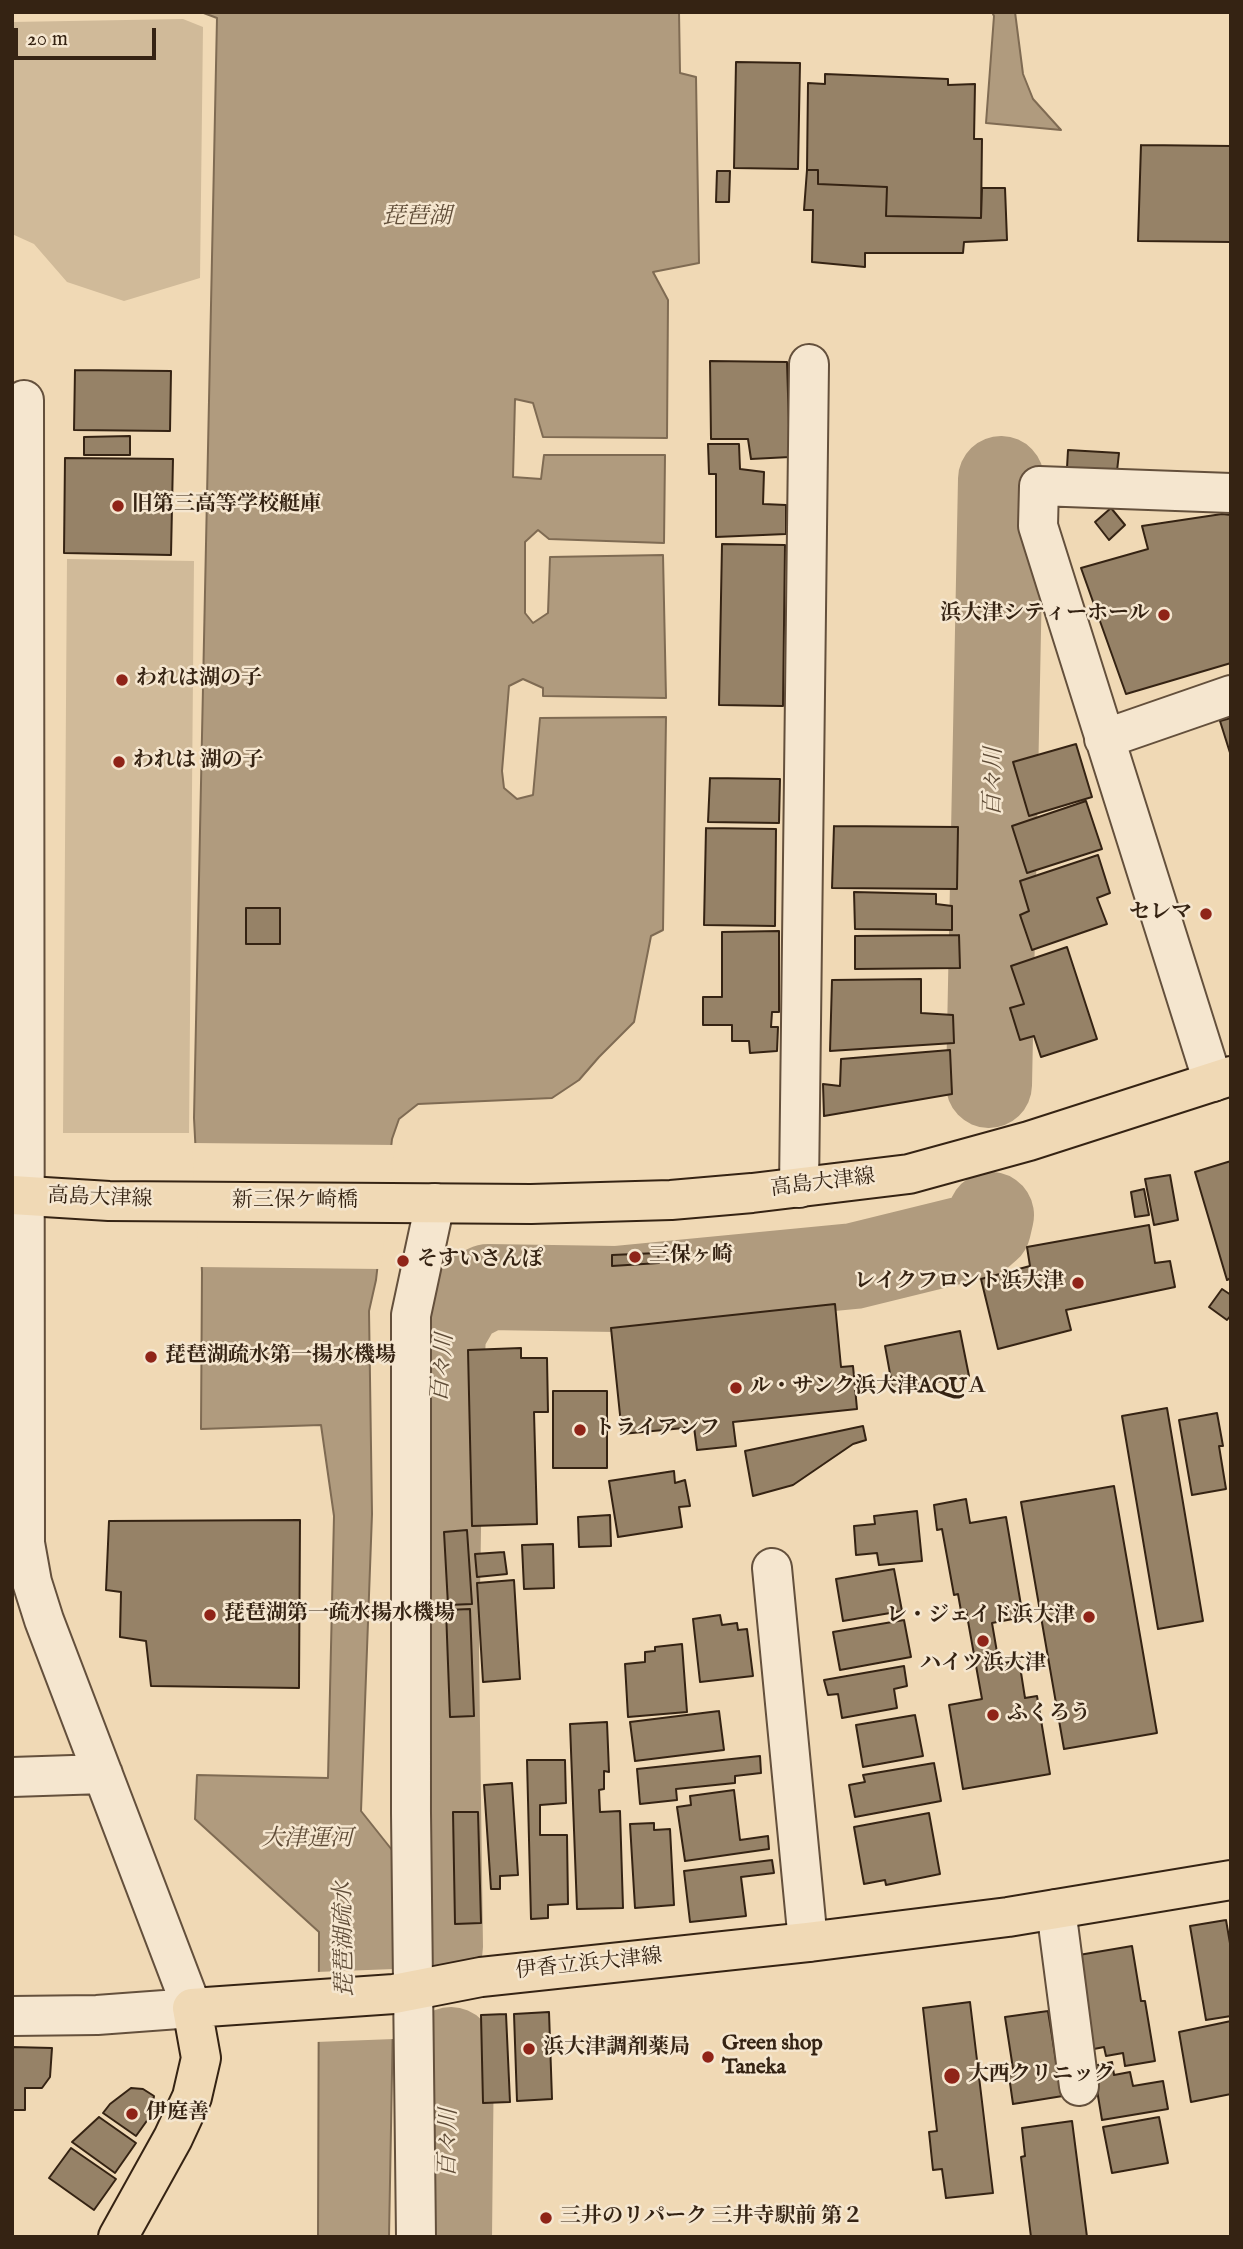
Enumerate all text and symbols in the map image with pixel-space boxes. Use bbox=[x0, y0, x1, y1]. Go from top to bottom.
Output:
scale bar bbox=[18, 14, 159, 58]
text: 20 m bbox=[27, 26, 68, 53]
water label: 琵琶湖 bbox=[383, 204, 451, 232]
place label: 旧第三高等学校艇庫 bbox=[132, 493, 321, 519]
marker: 旧第三高等学校艇庫 bbox=[110, 498, 126, 514]
place label: 浜大津シティーホール bbox=[940, 602, 1150, 628]
marker: 浜大津シティーホール bbox=[1156, 607, 1172, 623]
place label: われは湖の子 bbox=[136, 667, 262, 693]
marker: われは湖の子 bbox=[114, 672, 130, 688]
water label: 百々川 bbox=[981, 747, 1009, 817]
place label: われは 湖の子 bbox=[133, 749, 264, 775]
marker: われは 湖の子 bbox=[111, 754, 127, 770]
place label: セレマ bbox=[1129, 901, 1192, 927]
marker: セレマ bbox=[1198, 906, 1214, 922]
street label: 高島大津線 bbox=[769, 1165, 877, 1203]
street label: 高島大津線 bbox=[47, 1185, 153, 1213]
street label: 新三保ケ崎橋 bbox=[232, 1189, 358, 1215]
place label: 三保ヶ崎 bbox=[649, 1244, 733, 1270]
place label: そすいさんぽ bbox=[417, 1248, 543, 1274]
marker: 三保ヶ崎 bbox=[627, 1249, 643, 1265]
marker: そすいさんぽ bbox=[395, 1253, 411, 1269]
place label: レイクフロント浜大津 bbox=[854, 1270, 1064, 1296]
marker: レイクフロント浜大津 bbox=[1070, 1275, 1086, 1291]
water label: 百々川 bbox=[427, 1332, 461, 1404]
place label: 琵琶湖疏水第一揚水機場 bbox=[165, 1344, 396, 1370]
marker: 琵琶湖疏水第一揚水機場 bbox=[143, 1349, 159, 1365]
place label: ル・サンク浜大津AQUＡ bbox=[750, 1375, 988, 1401]
marker: ル・サンク浜大津AQUＡ bbox=[728, 1380, 744, 1396]
place label: トライアンフ bbox=[594, 1417, 720, 1443]
marker: トライアンフ bbox=[572, 1422, 588, 1438]
place label: 琵琶湖第一疏水揚水機場 bbox=[224, 1602, 455, 1628]
place label: レ・ジェイド浜大津 bbox=[886, 1604, 1075, 1630]
marker: 琵琶湖第一疏水揚水機場 bbox=[202, 1607, 218, 1623]
marker: レ・ジェイド浜大津 bbox=[1081, 1609, 1097, 1625]
marker: ハイツ浜大津 bbox=[975, 1633, 991, 1649]
place label: ハイツ浜大津 bbox=[920, 1652, 1046, 1678]
place label: ふくろう bbox=[1007, 1702, 1091, 1728]
marker: ふくろう bbox=[985, 1707, 1001, 1723]
water label: 大津運河 bbox=[261, 1826, 353, 1854]
water label: 琵琶湖疏水 bbox=[331, 1881, 361, 1997]
street label: 伊香立浜大津線 bbox=[515, 1945, 663, 1985]
place label: Green shop Taneka bbox=[722, 2032, 823, 2082]
place label: 浜大津調剤薬局 bbox=[543, 2036, 690, 2062]
marker: 浜大津調剤薬局 bbox=[521, 2041, 537, 2057]
marker: Green shop Taneka bbox=[700, 2049, 716, 2065]
place label: 大西クリニック bbox=[968, 2063, 1115, 2089]
marker: 大西クリニック bbox=[942, 2066, 962, 2086]
place label: 伊庭善 bbox=[146, 2101, 209, 2127]
marker: 伊庭善 bbox=[124, 2106, 140, 2122]
water label: 百々川 bbox=[436, 2108, 464, 2178]
place label: 三井のリパーク 三井寺駅前 第２ bbox=[560, 2205, 863, 2231]
marker: 三井のリパーク 三井寺駅前 第２ bbox=[538, 2210, 554, 2226]

